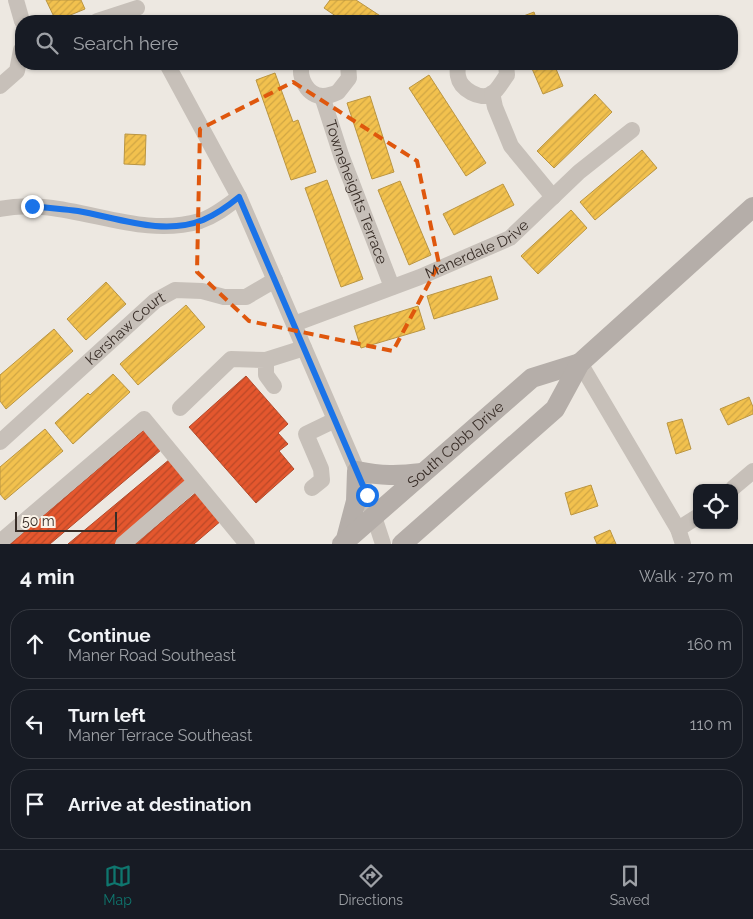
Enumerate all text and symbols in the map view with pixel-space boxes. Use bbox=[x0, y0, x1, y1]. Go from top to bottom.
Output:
search box bbox=[15, 15, 738, 70]
icon: search bbox=[33, 29, 61, 57]
text: Search here bbox=[73, 32, 179, 54]
street label: Towneheights Terrace bbox=[321, 118, 391, 267]
route end bbox=[21, 195, 44, 218]
street label: Manerdale Drive bbox=[422, 216, 533, 283]
street label: Kershaw Court bbox=[82, 288, 168, 369]
street label: South Cobb Drive bbox=[404, 398, 508, 492]
route start bbox=[356, 484, 379, 507]
map controls bbox=[693, 484, 738, 529]
button: locate bbox=[693, 484, 738, 529]
scale bar bbox=[15, 509, 118, 532]
text: 50 m bbox=[22, 513, 55, 529]
text: 4 min bbox=[20, 564, 75, 589]
text: Walk · 270 m bbox=[639, 567, 733, 586]
text: Continue bbox=[68, 624, 151, 646]
icon: ahead bbox=[21, 630, 49, 658]
text: 160 m bbox=[687, 635, 732, 654]
text: Maner Road Southeast bbox=[68, 646, 236, 665]
text: Turn left bbox=[68, 704, 145, 726]
icon: left bbox=[21, 710, 49, 738]
text: 110 m bbox=[690, 715, 732, 734]
text: Maner Terrace Southeast bbox=[68, 726, 252, 745]
icon: arrive bbox=[21, 790, 49, 818]
text: Arrive at destination bbox=[68, 793, 252, 815]
tab: Map bbox=[103, 862, 132, 908]
tab: Directions bbox=[338, 862, 403, 908]
tab: Saved bbox=[610, 862, 650, 908]

